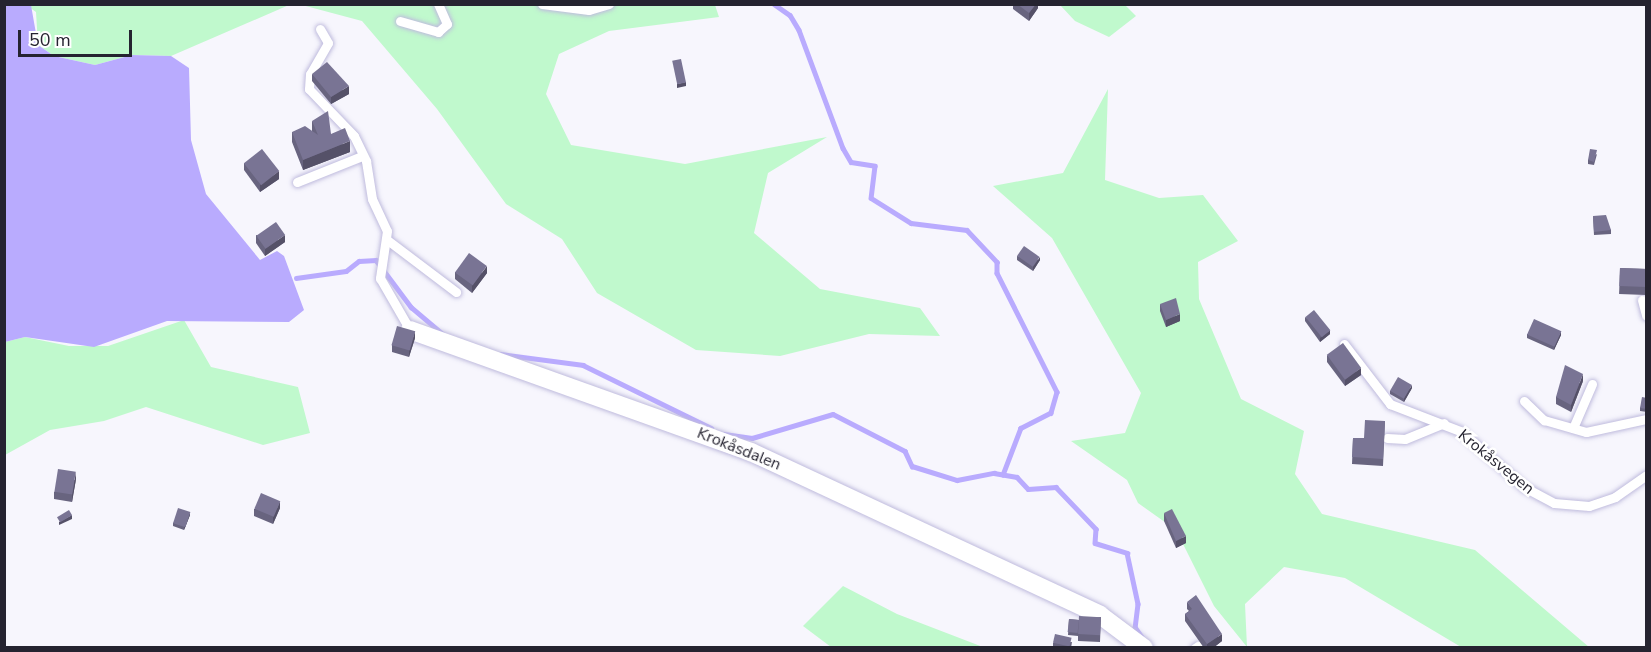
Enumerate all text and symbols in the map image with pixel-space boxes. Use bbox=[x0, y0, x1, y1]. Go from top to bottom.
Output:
scale bar bbox=[21, 18, 135, 56]
text: 50 m bbox=[29, 28, 71, 52]
street label: Krokåsdalen bbox=[694, 423, 784, 475]
street label: Krokåsvegen bbox=[1454, 426, 1538, 498]

